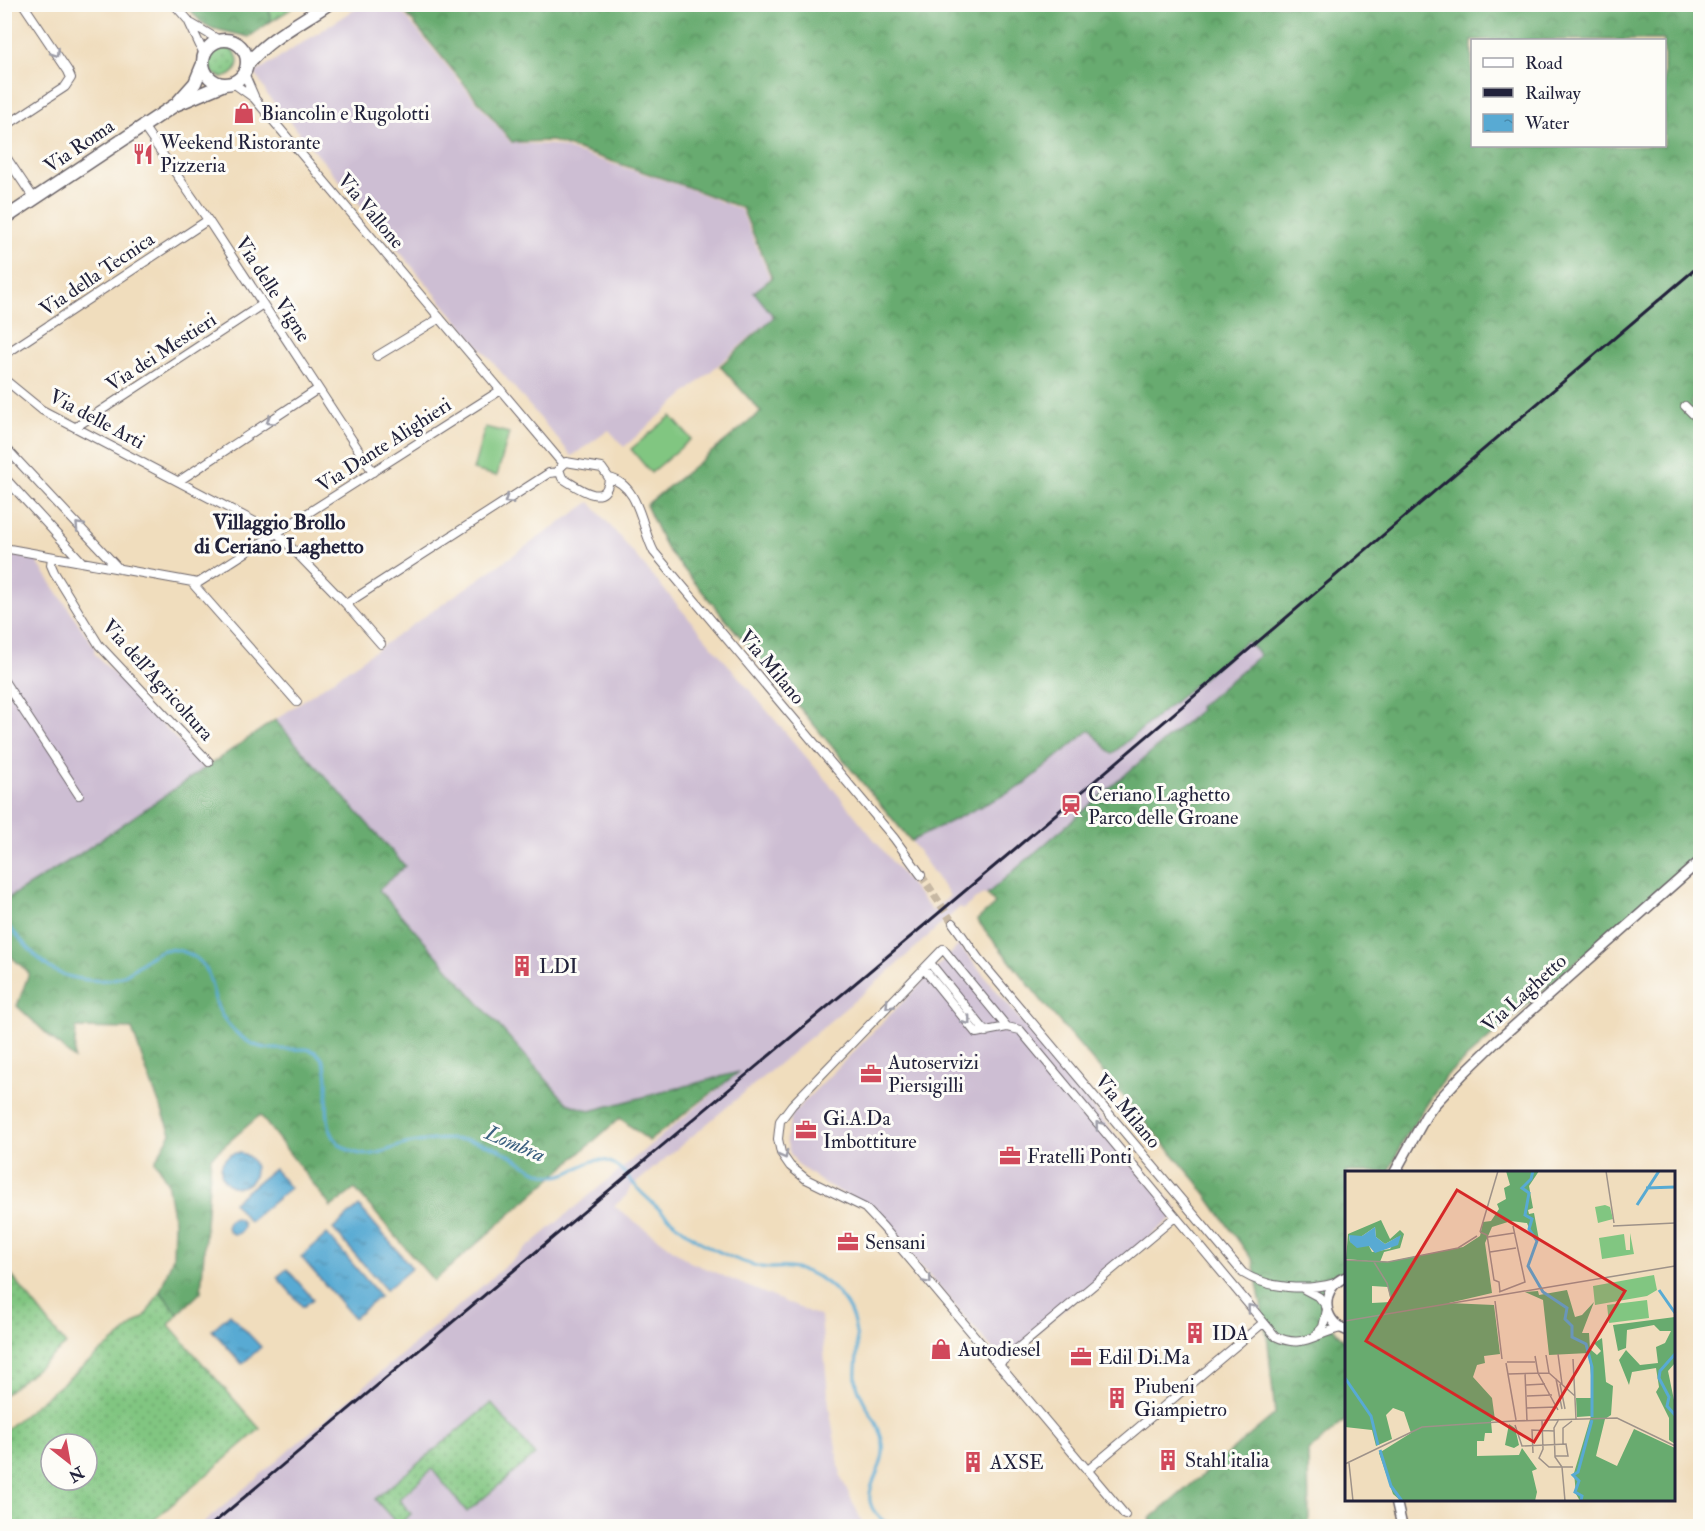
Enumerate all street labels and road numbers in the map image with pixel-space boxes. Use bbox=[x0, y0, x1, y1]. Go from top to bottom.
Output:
street label: Via Roma bbox=[39, 113, 120, 179]
street label: Via Vallone bbox=[332, 168, 410, 254]
street label: Via della Tecnica bbox=[35, 226, 160, 322]
street label: Via delle Vigne bbox=[230, 232, 316, 346]
street label: Via dei Mestieri bbox=[101, 307, 221, 397]
street label: Via delle Arti bbox=[45, 383, 149, 455]
street label: Via Dante Alighieri bbox=[312, 392, 456, 498]
street label: Via dell'Agricoltura bbox=[97, 614, 220, 746]
street label: Via Milano bbox=[734, 625, 810, 709]
street label: Via Laghetto bbox=[1476, 948, 1572, 1038]
street label: Via Milano bbox=[1090, 1069, 1166, 1153]

